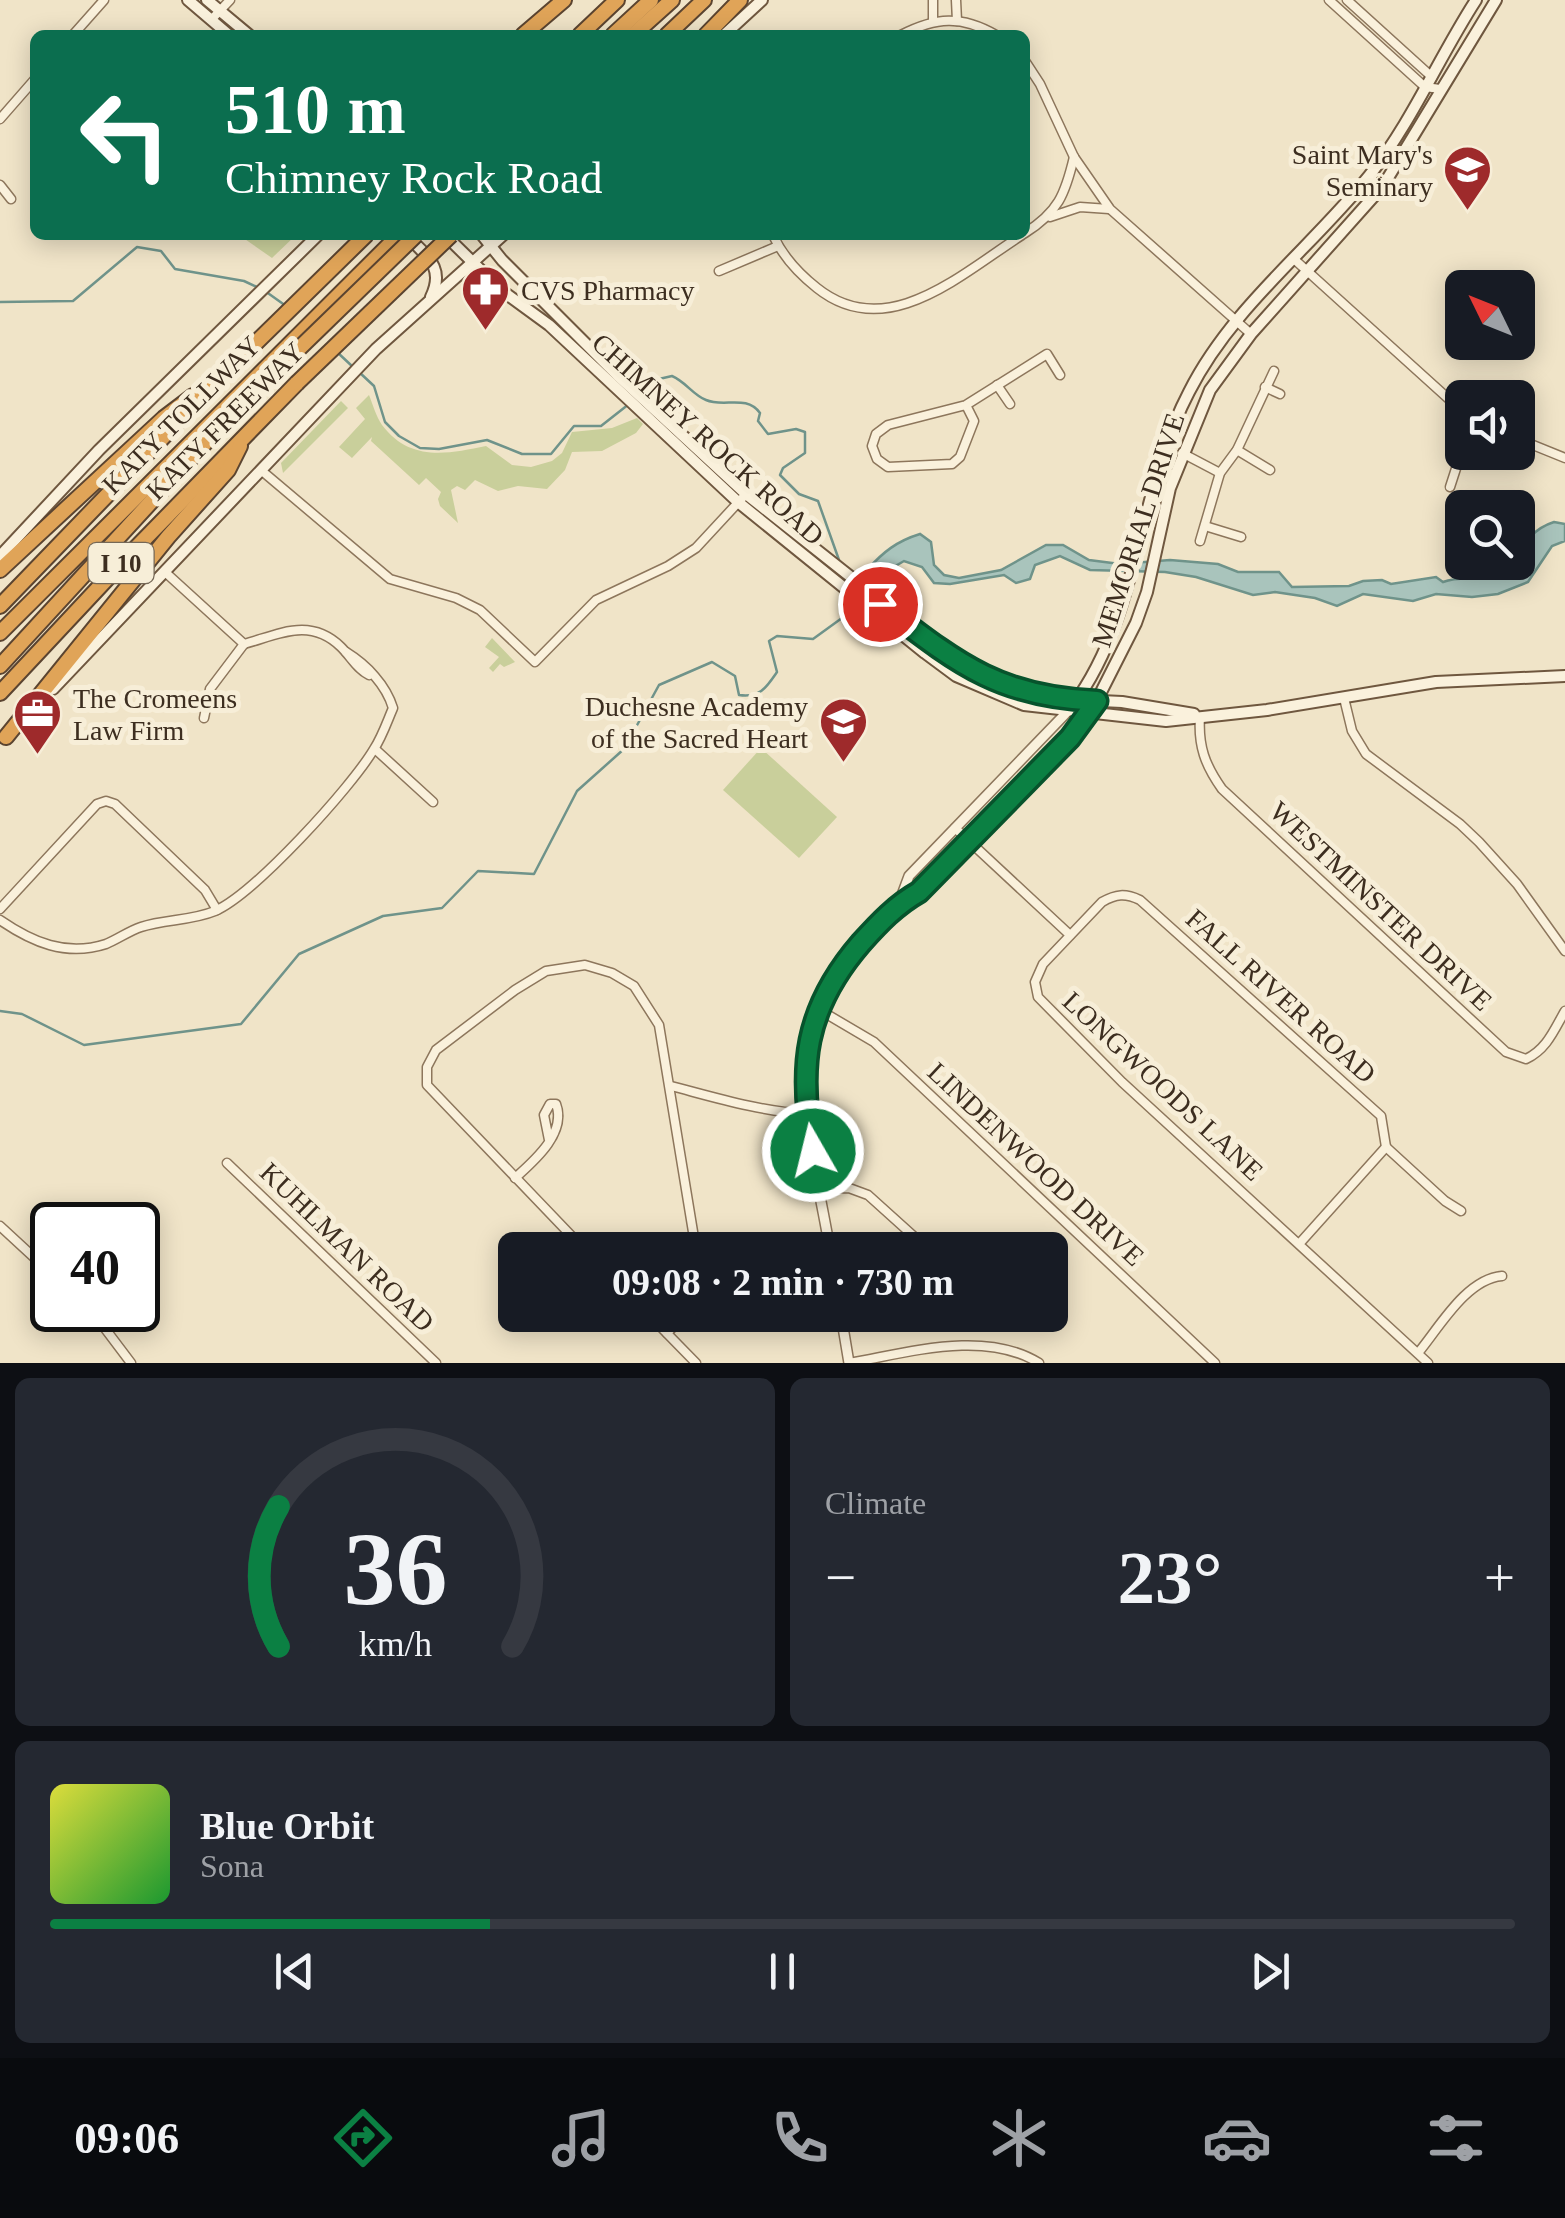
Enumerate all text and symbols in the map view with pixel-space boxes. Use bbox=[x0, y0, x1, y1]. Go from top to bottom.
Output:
icon: left bbox=[60, 70, 190, 200]
text: 510 m bbox=[225, 71, 406, 148]
place label: Saint Mary's Seminary bbox=[1292, 139, 1433, 202]
school or university icon: Saint Mary's Seminary bbox=[1442, 144, 1494, 212]
text: Chimney Rock Road bbox=[225, 153, 602, 203]
pharmacy icon: CVS Pharmacy bbox=[460, 264, 512, 332]
north arrow bbox=[1445, 270, 1535, 360]
map controls bbox=[1445, 270, 1535, 580]
place label: CVS Pharmacy bbox=[521, 275, 694, 306]
street label: CHIMNEY ROCK ROAD bbox=[586, 327, 830, 551]
street label: KATY TOLLWAY bbox=[96, 330, 266, 500]
street label: KATY FREEWAY bbox=[140, 336, 310, 506]
button: sound bbox=[1445, 380, 1535, 470]
street label: MEMORIAL DRIVE bbox=[1086, 409, 1190, 651]
button: search bbox=[1445, 490, 1535, 580]
road number: I 10 bbox=[88, 543, 154, 583]
pin bbox=[838, 562, 923, 647]
icon: arrive bbox=[853, 577, 908, 632]
place label: The Cromeens Law Firm bbox=[73, 683, 237, 746]
office icon: The Cromeens Law Firm bbox=[12, 688, 64, 756]
place label: Duchesne Academy of the Sacred Heart bbox=[585, 691, 808, 754]
school or university icon: Duchesne Academy of the Sacred Heart bbox=[817, 696, 869, 764]
street label: WESTMINSTER DRIVE bbox=[1264, 795, 1498, 1017]
street label: FALL RIVER ROAD bbox=[1180, 903, 1382, 1089]
street label: LONGWOODS LANE bbox=[1057, 985, 1269, 1187]
street label: LINDENWOOD DRIVE bbox=[922, 1056, 1150, 1272]
position arrow bbox=[761, 1099, 865, 1203]
street label: KUHLMAN ROAD bbox=[254, 1156, 440, 1338]
speed limit sign: 40 bbox=[30, 1202, 160, 1332]
text: 09:08 · 2 min · 730 m bbox=[612, 1261, 954, 1303]
text: Climate bbox=[825, 1485, 926, 1521]
text: 36 bbox=[343, 1511, 447, 1626]
text: 23° bbox=[1118, 1536, 1223, 1619]
text: − bbox=[825, 1547, 856, 1608]
text: + bbox=[1484, 1547, 1515, 1608]
text: km/h bbox=[358, 1624, 432, 1664]
text: Blue Orbit bbox=[200, 1805, 374, 1847]
text: Sona bbox=[200, 1848, 264, 1884]
icon: previous bbox=[267, 1944, 322, 1999]
icon: pause bbox=[755, 1944, 810, 1999]
icon: next bbox=[1243, 1944, 1298, 1999]
icon: directions bbox=[328, 2103, 398, 2173]
icon: music bbox=[546, 2103, 616, 2173]
icon: phone bbox=[765, 2103, 835, 2173]
icon: climate bbox=[984, 2103, 1054, 2173]
icon: car bbox=[1202, 2103, 1272, 2173]
icon: filters bbox=[1421, 2103, 1491, 2173]
text: 09:06 bbox=[74, 2113, 179, 2163]

